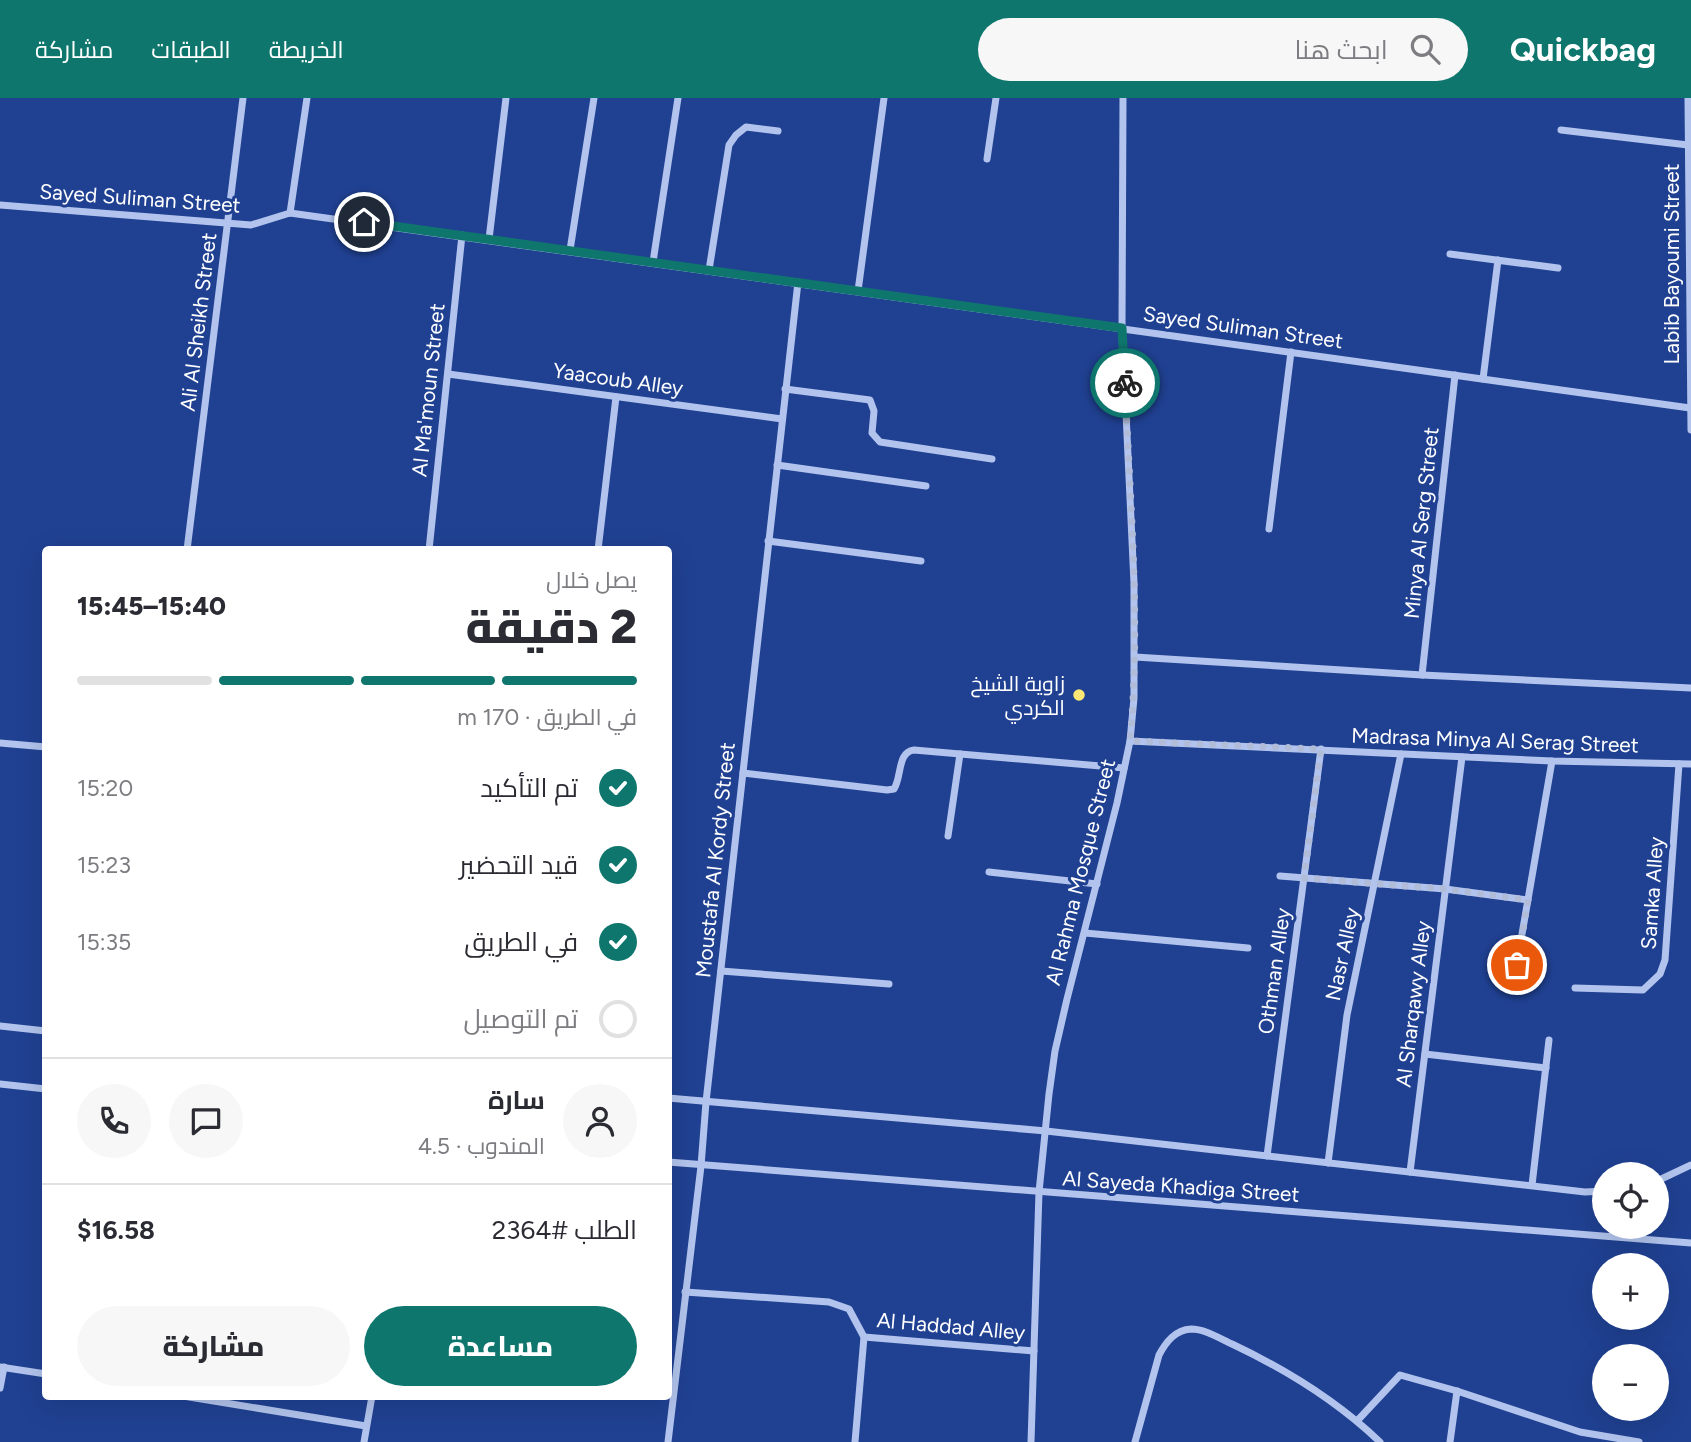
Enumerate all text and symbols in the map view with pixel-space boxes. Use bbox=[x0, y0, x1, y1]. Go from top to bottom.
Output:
search box bbox=[978, 18, 1468, 81]
icon: search bbox=[1406, 30, 1444, 68]
text: Quickbag bbox=[1510, 30, 1656, 69]
text: ابحث هنا bbox=[1294, 34, 1388, 66]
text: مشاركة bbox=[35, 35, 113, 64]
text: الطبقات bbox=[151, 35, 231, 64]
text: الخريطة bbox=[269, 35, 344, 64]
street label: Labib Bayoumi Street bbox=[1659, 163, 1684, 365]
street label: Sayed Suliman Street bbox=[39, 178, 241, 218]
pin bbox=[334, 192, 394, 252]
icon: home bbox=[345, 203, 383, 241]
street label: Ali Al Sheikh Street bbox=[175, 231, 221, 413]
street label: Sayed Suliman Street bbox=[1141, 301, 1345, 353]
street label: Al Ma'moun Street bbox=[406, 302, 450, 478]
courier bbox=[1090, 348, 1160, 418]
street label: Yaacoub Alley bbox=[551, 357, 685, 401]
icon: bike bbox=[1106, 364, 1144, 402]
street label: Minya Al Serg Street bbox=[1398, 426, 1444, 620]
text: يصل خلال bbox=[546, 566, 637, 594]
text: 15:40–15:45 bbox=[77, 590, 226, 622]
text: 2 دقيقة bbox=[466, 599, 637, 655]
place label: زاوية الشيخ الكردي bbox=[971, 671, 1065, 724]
marker: زاوية الشيخ الكردي bbox=[1071, 687, 1087, 703]
text: في الطريق · 170 m bbox=[457, 703, 637, 731]
street label: Madrasa Minya Al Serag Street bbox=[1351, 722, 1639, 758]
street label: Moustafa Al Kordy Street bbox=[690, 741, 740, 979]
street label: Al Rahma Mosque Street bbox=[1040, 756, 1120, 988]
icon: check bbox=[599, 769, 637, 807]
text: تم التأكيد bbox=[480, 772, 578, 804]
text: 15:20 bbox=[77, 774, 133, 802]
street label: Samka Alley bbox=[1636, 836, 1668, 950]
icon: check bbox=[599, 846, 637, 884]
text: قيد التحضير bbox=[459, 849, 578, 881]
text: 15:23 bbox=[77, 851, 131, 879]
street label: Nasr Alley bbox=[1320, 905, 1364, 1003]
street label: Othman Alley bbox=[1253, 906, 1295, 1036]
street label: Al Sharqawy Alley bbox=[1390, 919, 1436, 1089]
icon: check bbox=[599, 923, 637, 961]
text: في الطريق bbox=[464, 926, 578, 958]
text: 15:35 bbox=[77, 928, 131, 956]
pin bbox=[1487, 935, 1547, 995]
icon: bag bbox=[1498, 946, 1536, 984]
text: تم التوصيل bbox=[464, 1003, 578, 1035]
button: phone bbox=[77, 1084, 151, 1158]
button: chat bbox=[169, 1084, 243, 1158]
text: سارة bbox=[488, 1084, 545, 1116]
button: person bbox=[563, 1084, 637, 1158]
text: المندوب · 4.5 bbox=[418, 1132, 545, 1160]
map controls bbox=[1592, 1162, 1669, 1421]
button: locate bbox=[1592, 1162, 1669, 1239]
street label: Al Sayeda Khadiga Street bbox=[1062, 1165, 1300, 1207]
text: $16.58 bbox=[77, 1214, 155, 1246]
text: الطلب #2364 bbox=[492, 1214, 637, 1246]
button: + bbox=[1592, 1253, 1669, 1330]
button: مشاركة bbox=[77, 1306, 350, 1386]
button: مساعدة bbox=[364, 1306, 637, 1386]
street label: Al Haddad Alley bbox=[876, 1307, 1026, 1345]
button: − bbox=[1592, 1344, 1669, 1421]

